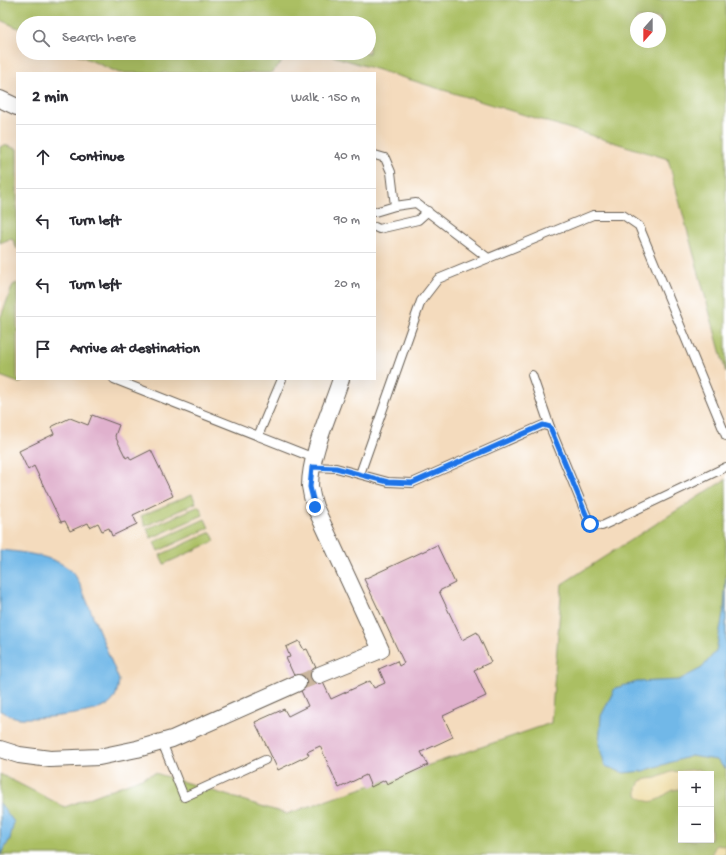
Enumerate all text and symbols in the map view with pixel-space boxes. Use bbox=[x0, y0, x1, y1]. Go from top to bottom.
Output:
north arrow bbox=[630, 12, 666, 48]
search box bbox=[16, 16, 376, 60]
icon: search bbox=[30, 27, 52, 49]
text: Search here bbox=[62, 29, 136, 47]
text: 2 min bbox=[32, 88, 68, 108]
text: Walk · 150 m bbox=[291, 91, 360, 106]
icon: ahead bbox=[32, 146, 54, 168]
text: Continue bbox=[70, 148, 124, 166]
text: 40 m bbox=[334, 149, 360, 164]
icon: left bbox=[32, 210, 54, 232]
text: Turn left bbox=[70, 212, 121, 230]
text: 90 m bbox=[334, 213, 360, 228]
icon: left bbox=[32, 274, 54, 296]
text: Turn left bbox=[70, 276, 121, 294]
text: 20 m bbox=[334, 277, 360, 292]
icon: arrive bbox=[32, 338, 54, 360]
text: Arrive at destination bbox=[70, 340, 200, 358]
route end bbox=[306, 498, 324, 516]
route start bbox=[581, 515, 599, 533]
map controls bbox=[678, 771, 714, 843]
button: + bbox=[678, 771, 714, 807]
button: − bbox=[678, 807, 714, 843]

